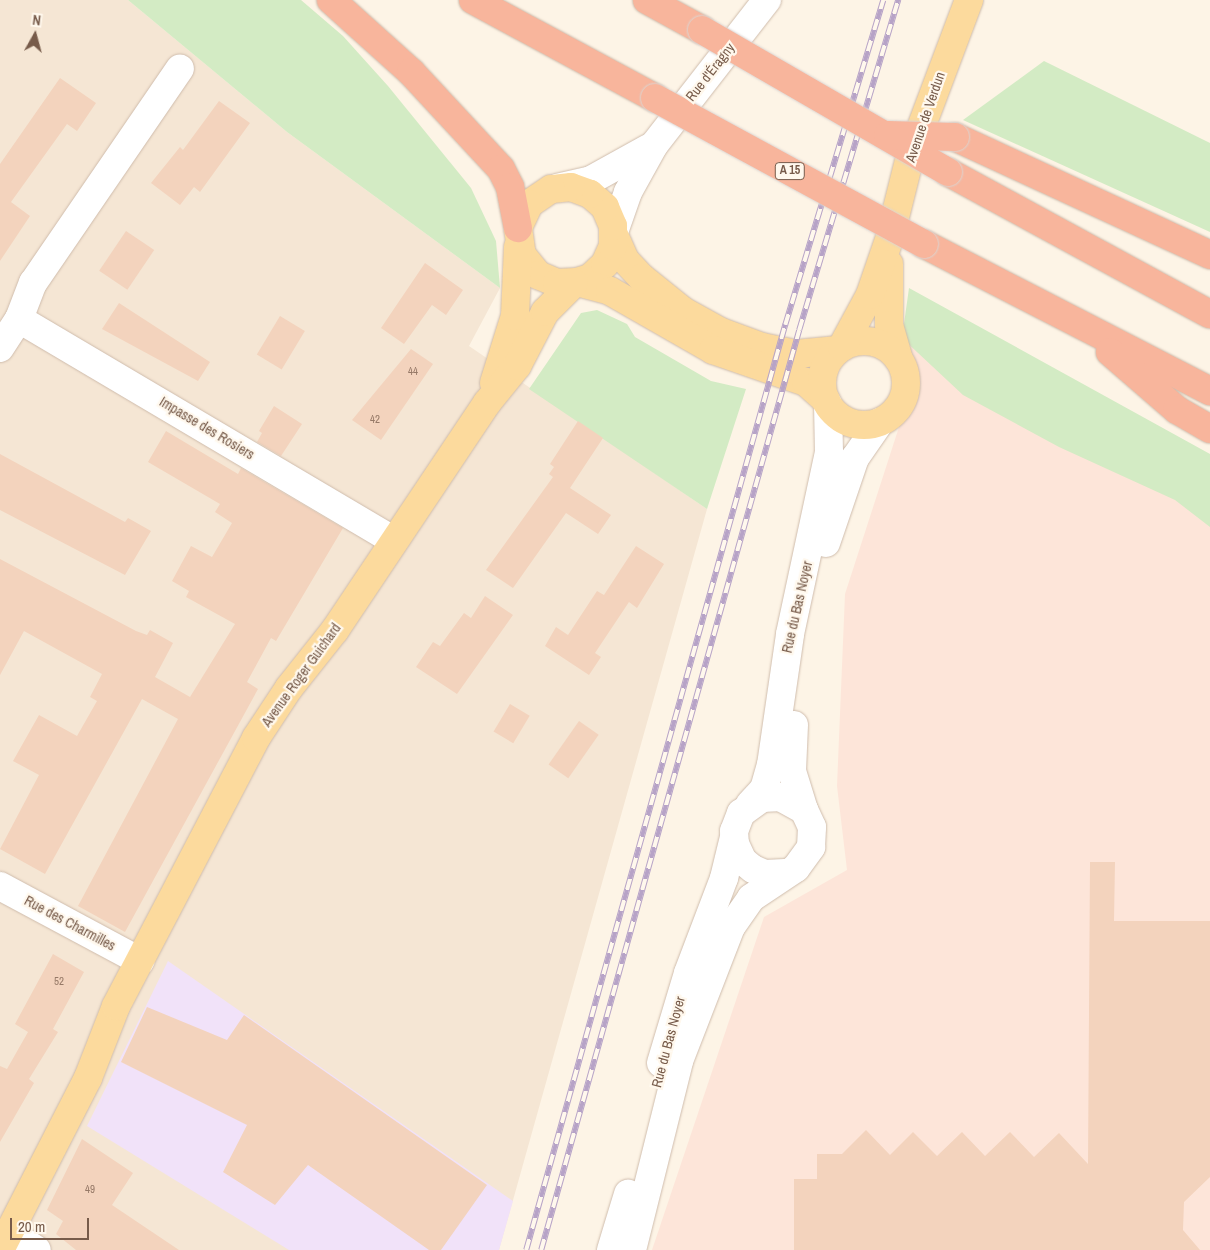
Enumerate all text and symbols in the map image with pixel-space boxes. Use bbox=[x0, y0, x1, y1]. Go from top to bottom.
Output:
north arrow bbox=[10, 10, 60, 60]
text: N bbox=[32, 11, 42, 30]
street label: Rue d'Éragny bbox=[682, 40, 738, 104]
street label: Avenue de Verdun bbox=[902, 70, 948, 164]
road number: A 15 bbox=[774, 162, 806, 180]
house number: 44 bbox=[408, 364, 418, 378]
street label: Impasse des Rosiers bbox=[156, 393, 258, 463]
house number: 42 bbox=[370, 412, 380, 426]
street label: Rue du Bas Noyer bbox=[778, 559, 816, 655]
street label: Avenue Roger Guichard bbox=[258, 620, 344, 730]
street label: Rue des Charmilles bbox=[22, 892, 118, 954]
house number: 52 bbox=[54, 974, 64, 988]
street label: Rue du Bas Noyer bbox=[648, 995, 688, 1089]
house number: 49 bbox=[85, 1182, 95, 1196]
scale bar bbox=[12, 1208, 91, 1240]
text: 20 m bbox=[18, 1216, 45, 1237]

